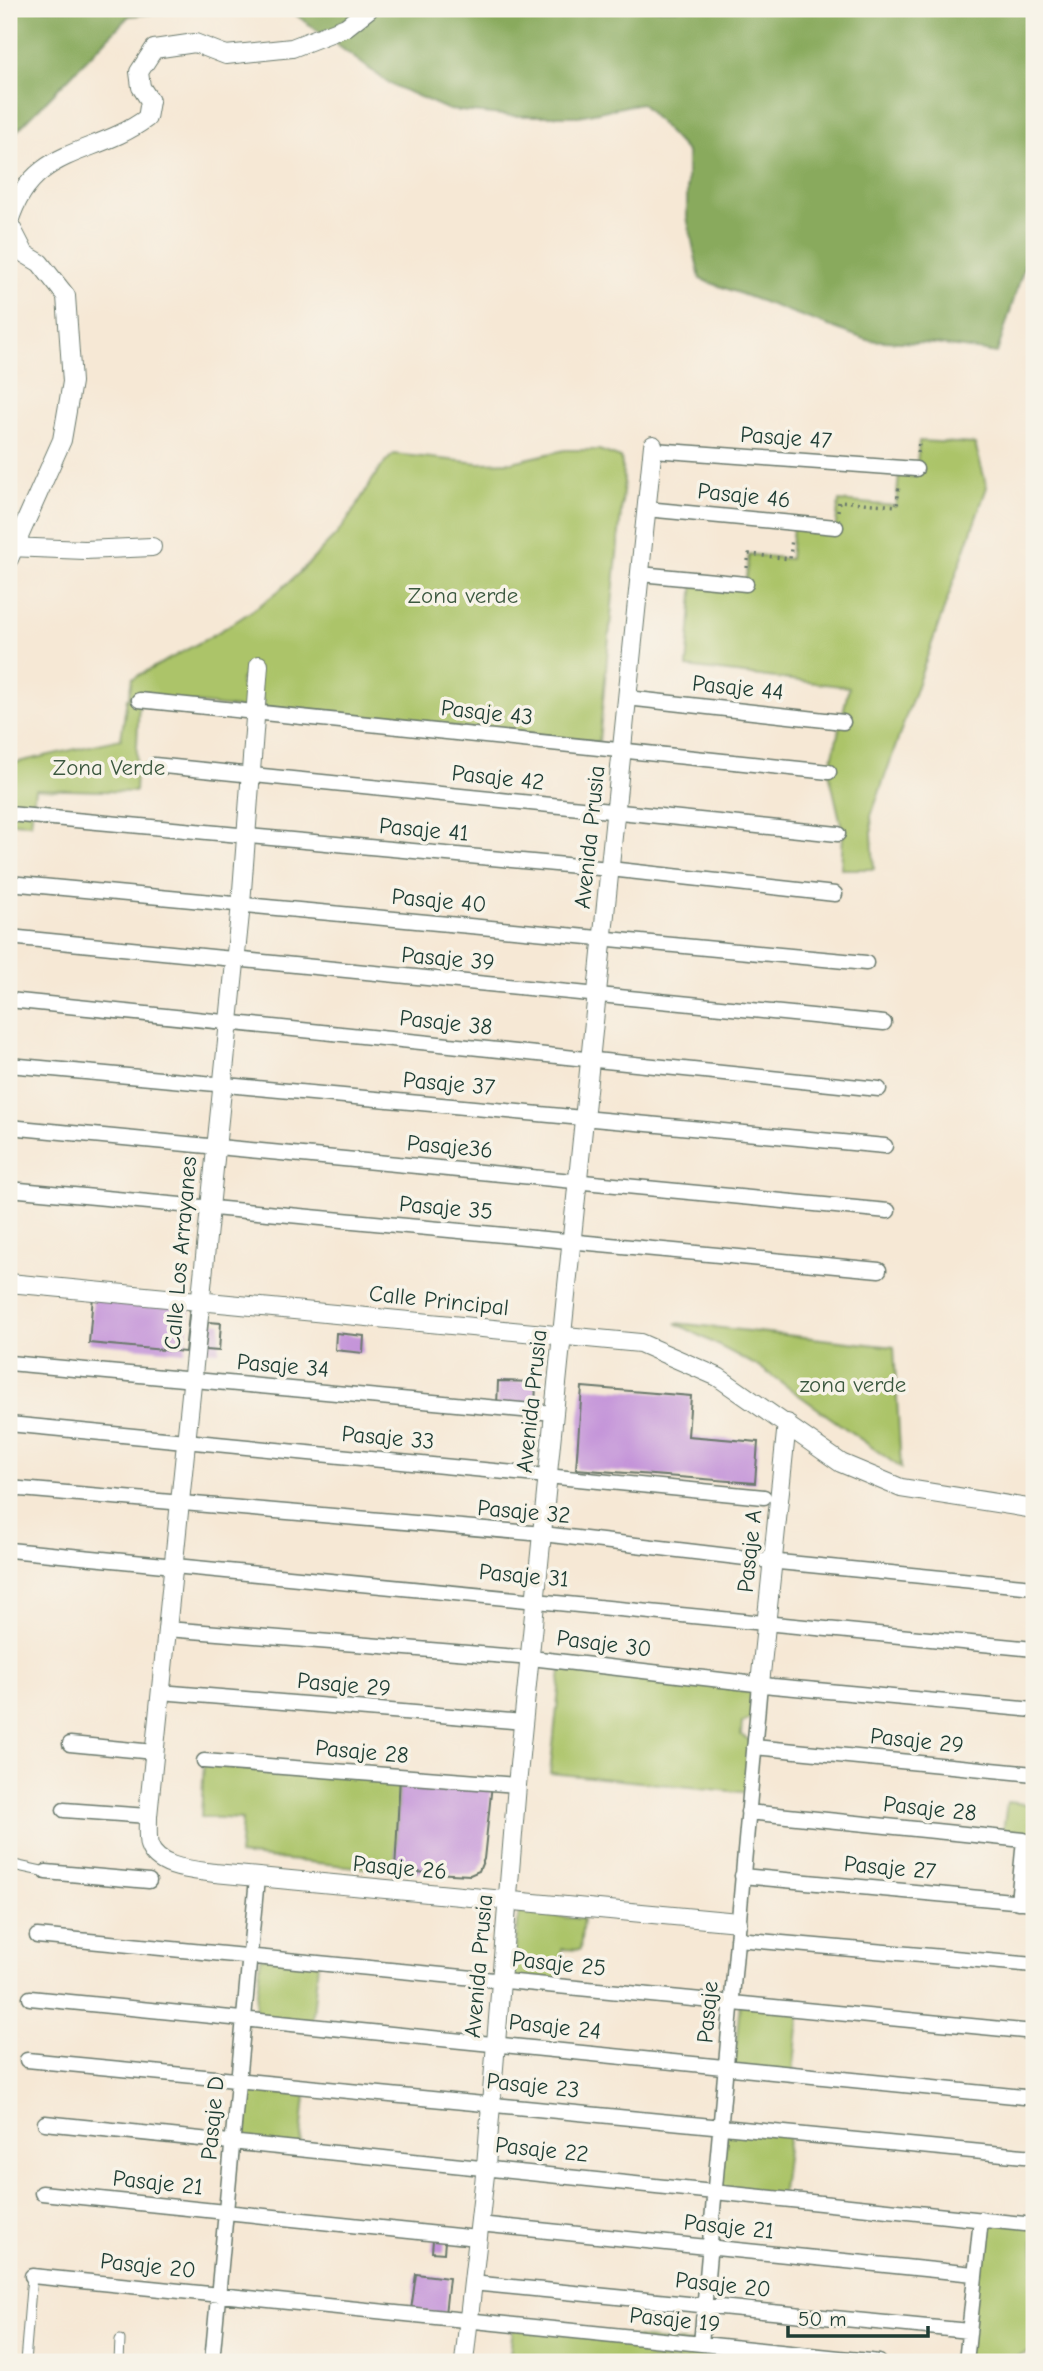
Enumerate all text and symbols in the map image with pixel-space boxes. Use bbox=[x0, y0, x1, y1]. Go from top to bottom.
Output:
street label: Pasaje 47 bbox=[739, 421, 833, 454]
street label: Pasaje 46 bbox=[696, 477, 792, 514]
park label: Zona verde bbox=[408, 582, 518, 609]
street label: Pasaje 44 bbox=[691, 669, 785, 706]
street label: Pasaje 43 bbox=[440, 694, 534, 731]
park label: Zona Verde bbox=[53, 754, 165, 781]
street label: Pasaje 42 bbox=[450, 759, 546, 796]
street label: Avenida Prusia bbox=[569, 764, 610, 910]
street label: Pasaje 41 bbox=[378, 812, 470, 847]
street label: Pasaje 40 bbox=[390, 883, 487, 918]
street label: Pasaje 39 bbox=[400, 941, 496, 976]
street label: Pasaje 38 bbox=[398, 1004, 494, 1041]
street label: Pasaje 37 bbox=[402, 1066, 496, 1101]
street label: Pasaje36 bbox=[406, 1129, 494, 1164]
street label: Calle Los Arrayanes bbox=[159, 1155, 202, 1351]
street label: Pasaje 35 bbox=[398, 1190, 494, 1225]
street label: Calle Principal bbox=[368, 1280, 510, 1321]
street label: Avenida Prusia bbox=[511, 1328, 552, 1474]
street label: Pasaje 34 bbox=[236, 1348, 330, 1383]
park label: zona verde bbox=[800, 1371, 906, 1398]
street label: Pasaje 33 bbox=[340, 1420, 435, 1455]
street label: Pasaje 32 bbox=[476, 1494, 572, 1529]
street label: Pasaje A bbox=[732, 1508, 767, 1594]
street label: Pasaje 31 bbox=[478, 1558, 570, 1593]
street label: Pasaje 30 bbox=[555, 1624, 653, 1663]
street label: Pasaje 29 bbox=[296, 1667, 392, 1702]
street label: Pasaje 29 bbox=[869, 1722, 965, 1759]
street label: Pasaje 28 bbox=[314, 1734, 410, 1769]
street label: Pasaje 28 bbox=[882, 1790, 978, 1827]
street label: Pasaje 26 bbox=[352, 1850, 448, 1885]
street label: Pasaje 27 bbox=[843, 1850, 937, 1885]
street label: Avenida Prusia bbox=[459, 1893, 498, 2039]
street label: Pasaje 25 bbox=[511, 1945, 607, 1982]
street label: Pasaje bbox=[691, 1980, 724, 2044]
street label: Pasaje 24 bbox=[507, 2008, 603, 2045]
street label: Pasaje 23 bbox=[485, 2067, 581, 2104]
street label: Pasaje D bbox=[195, 2075, 230, 2161]
street label: Pasaje 22 bbox=[494, 2131, 590, 2168]
street label: Pasaje 21 bbox=[111, 2164, 205, 2201]
street label: Pasaje 21 bbox=[682, 2208, 776, 2245]
street label: Pasaje 20 bbox=[99, 2247, 197, 2284]
street label: Pasaje 20 bbox=[674, 2266, 772, 2303]
scale bar bbox=[788, 2294, 928, 2338]
street label: Pasaje 19 bbox=[628, 2301, 722, 2338]
text: 50 m bbox=[798, 2307, 847, 2331]

